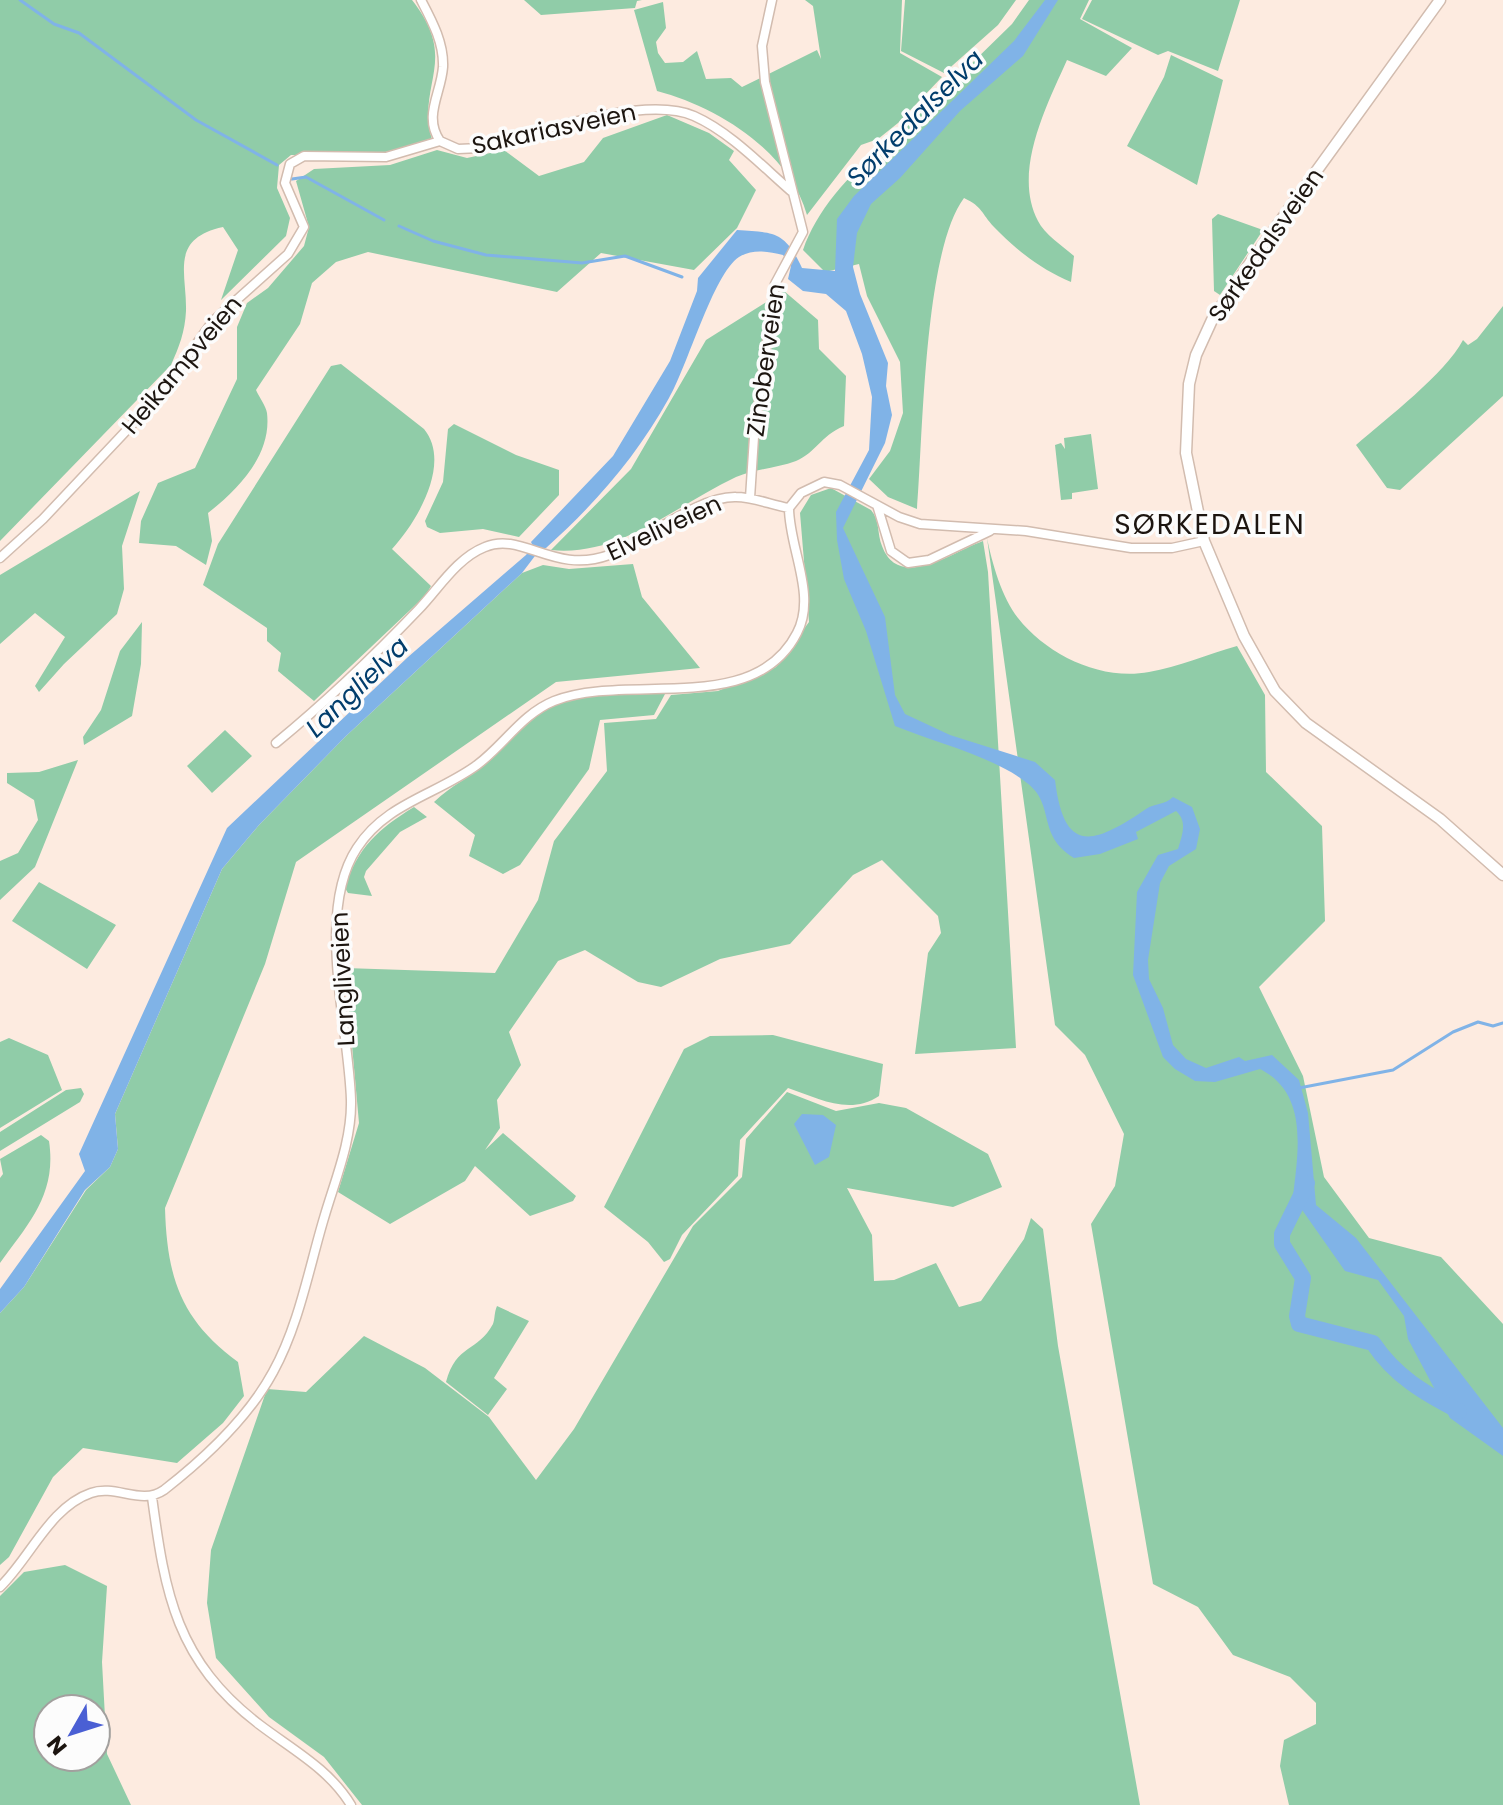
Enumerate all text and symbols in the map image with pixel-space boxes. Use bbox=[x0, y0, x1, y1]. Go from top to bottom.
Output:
water label: Sørkedalselva bbox=[838, 41, 992, 195]
street label: Sakariasveien bbox=[469, 95, 639, 162]
street label: Sørkedalsveien bbox=[1200, 161, 1331, 328]
street label: Zinoberveien bbox=[738, 281, 793, 439]
street label: Heikampveien bbox=[114, 288, 249, 441]
street label: Elveliveien bbox=[601, 487, 726, 568]
district label: SØRKEDALEN bbox=[1114, 505, 1306, 544]
water label: Langlielva bbox=[298, 629, 416, 745]
street label: Langliveien bbox=[323, 911, 362, 1047]
north arrow bbox=[32, 1693, 112, 1773]
text: N bbox=[40, 1729, 74, 1761]

